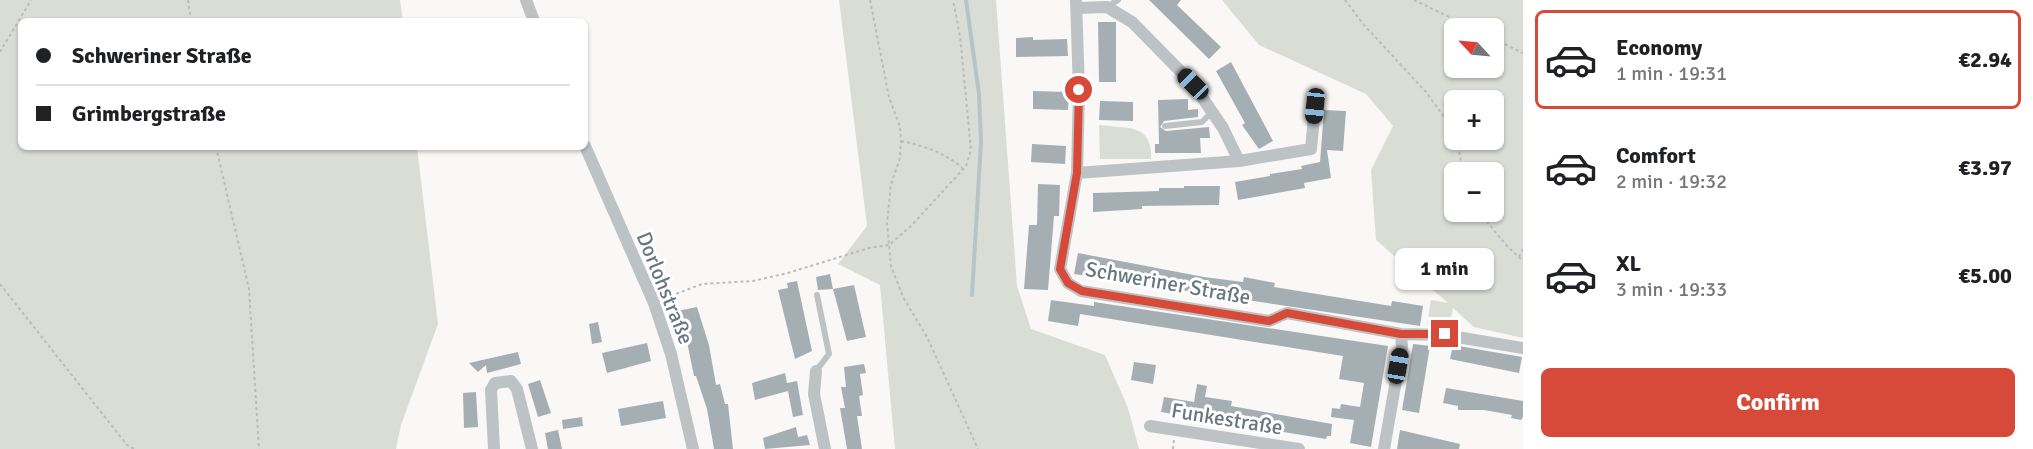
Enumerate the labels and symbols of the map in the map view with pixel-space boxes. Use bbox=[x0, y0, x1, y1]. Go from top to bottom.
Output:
north arrow bbox=[1444, 18, 1504, 78]
car bbox=[1174, 65, 1212, 103]
route start bbox=[1065, 76, 1092, 103]
car bbox=[1304, 87, 1326, 125]
street label: Dorlohstraße bbox=[631, 228, 699, 348]
callout: 1 min bbox=[1396, 247, 1494, 289]
street label: Schweriner Straße bbox=[1083, 256, 1253, 310]
route end bbox=[1431, 320, 1458, 347]
car bbox=[1386, 347, 1410, 385]
street label: Funkestraße bbox=[1169, 397, 1285, 441]

